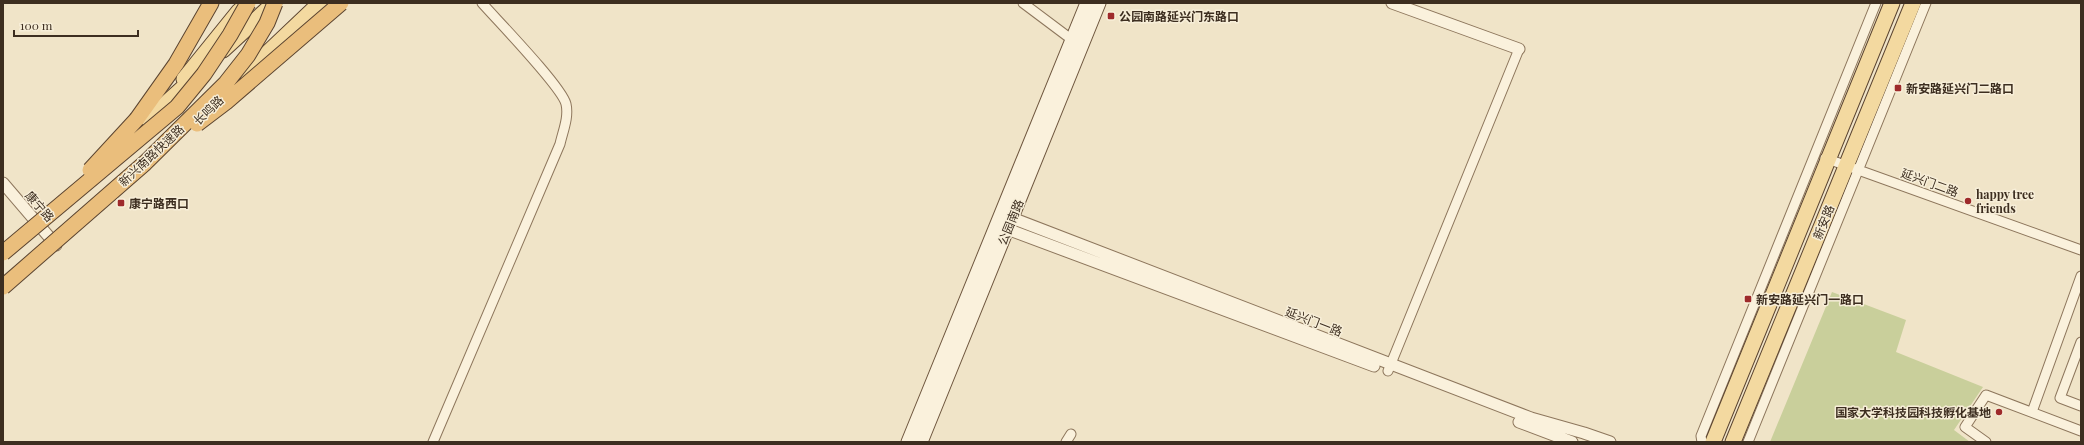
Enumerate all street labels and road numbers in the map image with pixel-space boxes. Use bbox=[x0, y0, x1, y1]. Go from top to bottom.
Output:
street label: 长鸣路 bbox=[189, 92, 227, 128]
street label: 新兴南路快速路 bbox=[115, 120, 187, 190]
street label: 延兴门二路 bbox=[1899, 164, 1961, 200]
street label: 康宁路 bbox=[22, 187, 58, 225]
street label: 公园南路 bbox=[994, 197, 1026, 247]
street label: 新安路 bbox=[1809, 202, 1837, 242]
street label: 延兴门一路 bbox=[1283, 303, 1345, 339]

